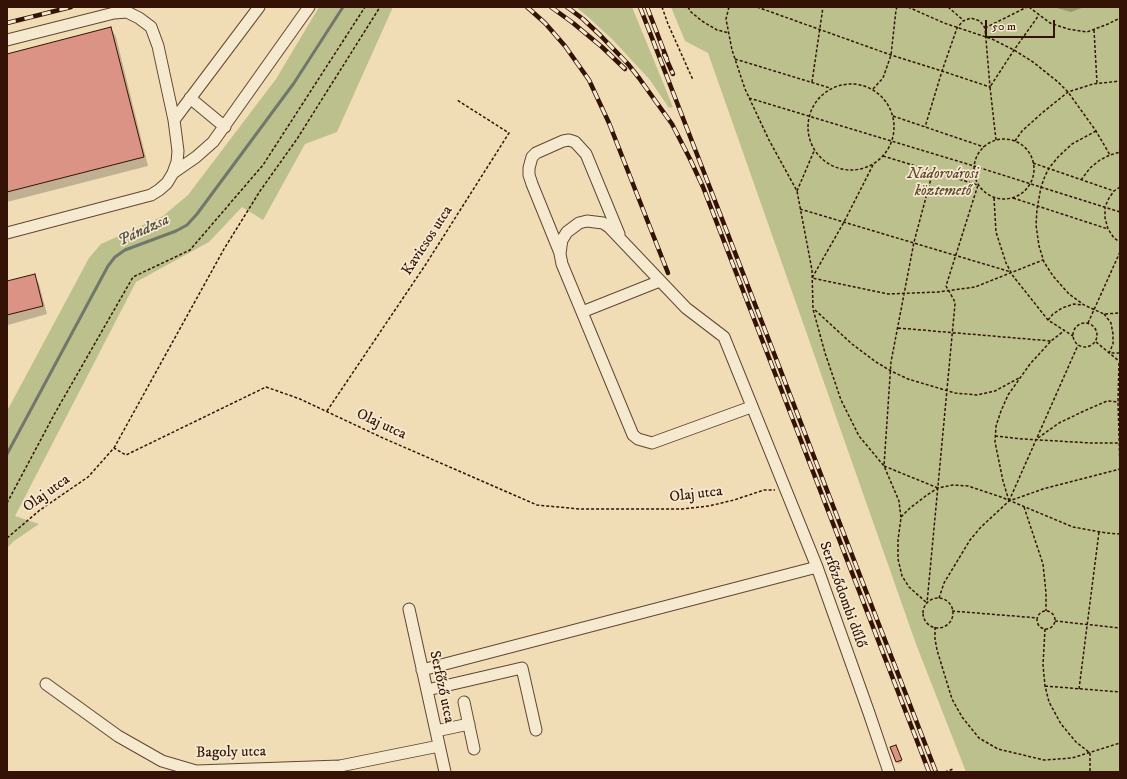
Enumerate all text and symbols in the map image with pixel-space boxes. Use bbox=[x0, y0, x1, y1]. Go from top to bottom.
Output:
scale bar bbox=[987, 12, 1057, 38]
text: 50 m bbox=[992, 19, 1016, 34]
park label: Nádorvárosi köztemető bbox=[907, 166, 979, 201]
street label: Kavicsos utca bbox=[399, 203, 457, 279]
water label: Pándzsa bbox=[115, 211, 173, 251]
street label: Olaj utca bbox=[353, 406, 409, 444]
street label: Olaj utca bbox=[20, 471, 74, 517]
street label: Olaj utca bbox=[669, 483, 723, 507]
street label: Serfőződombi dűlő bbox=[814, 539, 870, 651]
street label: Serfőző utca bbox=[425, 649, 457, 725]
street label: Bagoly utca bbox=[196, 743, 266, 763]

